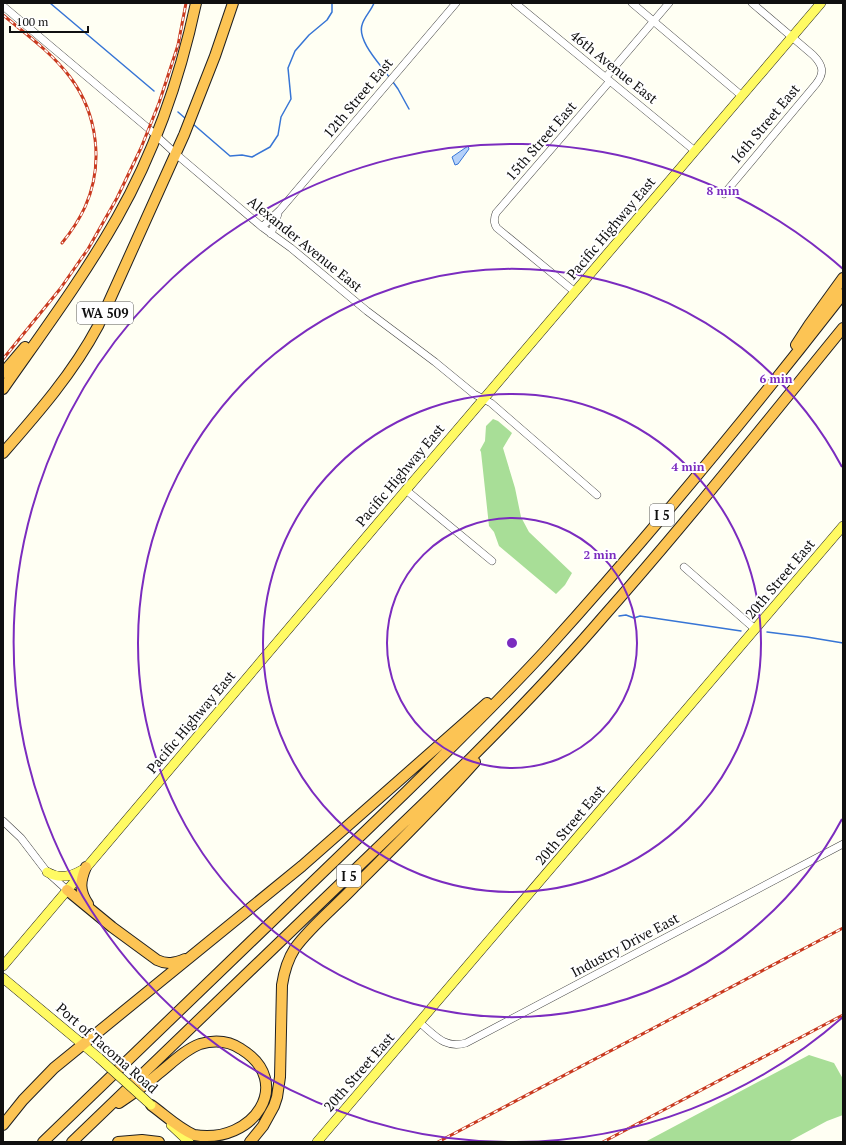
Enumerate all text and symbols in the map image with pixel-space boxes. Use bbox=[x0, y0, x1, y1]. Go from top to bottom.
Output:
scale bar bbox=[10, 8, 88, 34]
text: 100 m bbox=[16, 14, 49, 29]
street label: 46th Avenue East bbox=[567, 26, 663, 108]
street label: 12th Street East bbox=[319, 53, 397, 142]
street label: 16th Street East bbox=[726, 79, 804, 168]
street label: 15th Street East bbox=[501, 96, 581, 184]
street label: Pacific Highway East bbox=[562, 172, 660, 283]
text: 8 min bbox=[707, 183, 740, 198]
street label: Alexander Avenue East bbox=[244, 191, 367, 296]
road number: WA 509 bbox=[77, 302, 133, 324]
text: 6 min bbox=[760, 371, 793, 386]
street label: Pacific Highway East bbox=[351, 419, 449, 530]
text: 4 min bbox=[672, 459, 705, 474]
road number: I 5 bbox=[650, 504, 674, 526]
street label: 20th Street East bbox=[741, 534, 819, 623]
text: 2 min bbox=[584, 547, 617, 562]
centre of rings bbox=[505, 636, 519, 650]
street label: Pacific Highway East bbox=[142, 666, 240, 777]
street label: 20th Street East bbox=[531, 780, 609, 869]
road number: I 5 bbox=[337, 865, 361, 887]
street label: Industry Drive East bbox=[567, 908, 683, 981]
street label: Port of Tacoma Road bbox=[53, 998, 162, 1097]
street label: 20th Street East bbox=[319, 1027, 399, 1115]

